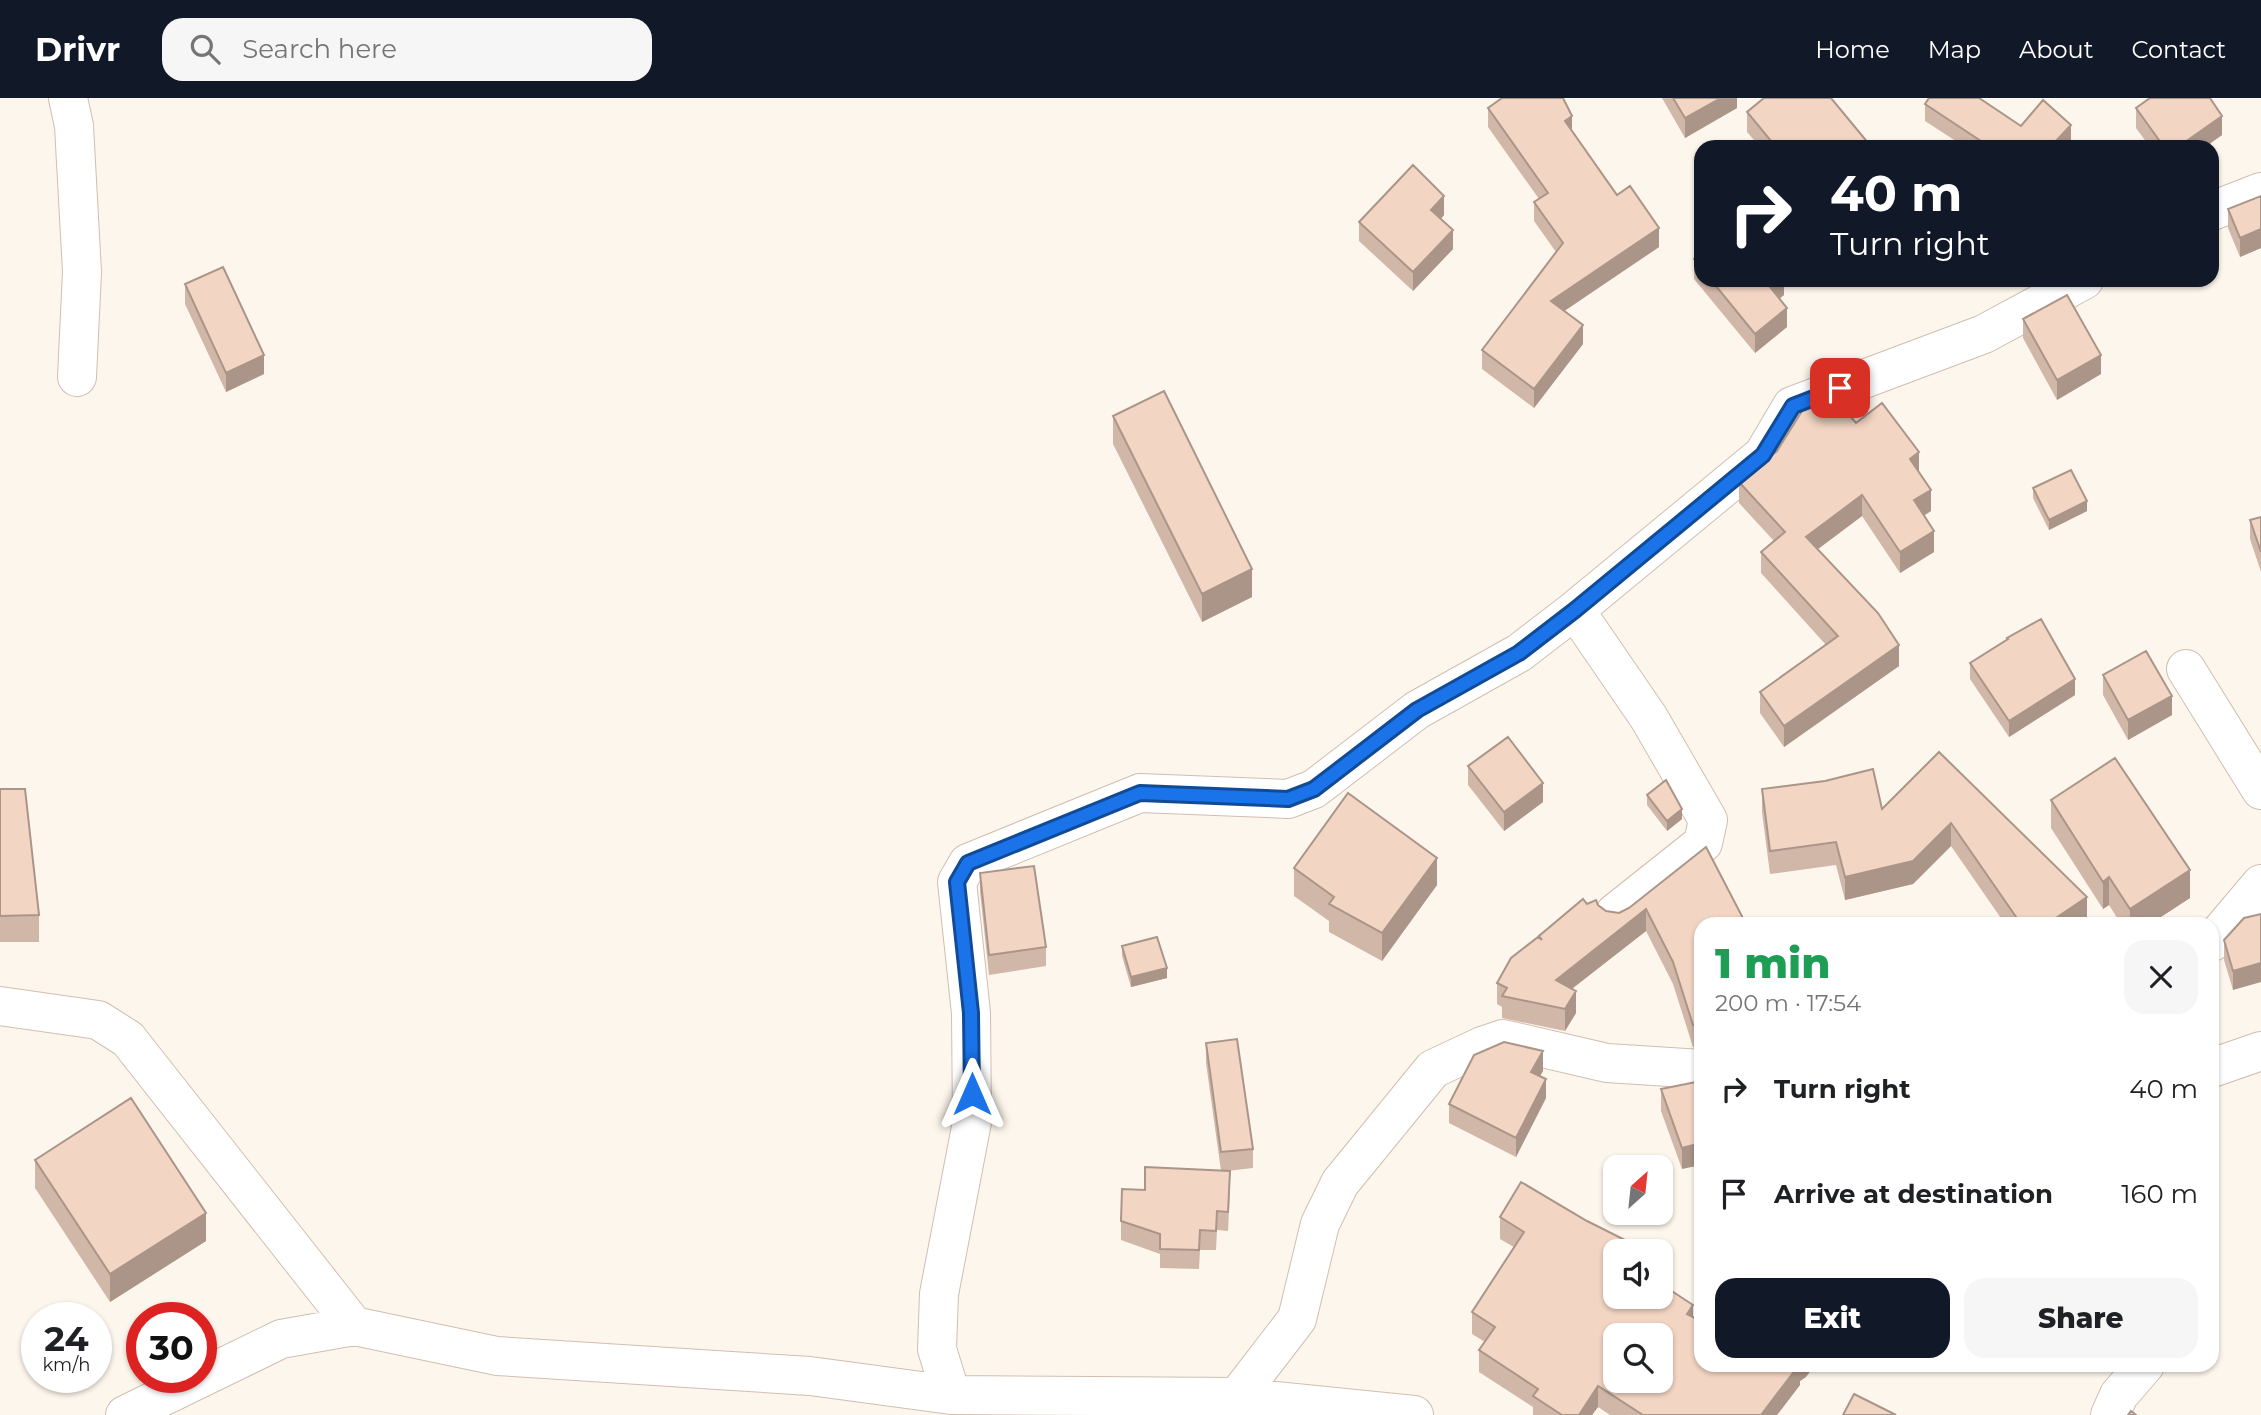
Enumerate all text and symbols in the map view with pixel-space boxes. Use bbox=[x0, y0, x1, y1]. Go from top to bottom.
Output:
search box bbox=[162, 18, 652, 81]
text: Drivr bbox=[35, 29, 120, 69]
icon: search bbox=[186, 30, 224, 68]
text: Search here bbox=[242, 33, 397, 65]
text: Home bbox=[1815, 35, 1890, 64]
text: Map bbox=[1928, 35, 1981, 64]
text: About bbox=[2019, 35, 2093, 64]
text: Contact bbox=[2131, 35, 2226, 64]
text: 40 m bbox=[1830, 164, 1962, 223]
icon: right bbox=[1715, 168, 1806, 259]
text: Turn right bbox=[1830, 224, 1990, 263]
pin bbox=[1810, 358, 1870, 418]
icon: arrive bbox=[1821, 369, 1859, 407]
text: 1 min bbox=[1715, 937, 1831, 989]
button: close bbox=[2124, 940, 2198, 1014]
text: 200 m · 17:54 bbox=[1715, 989, 1861, 1017]
position arrow bbox=[935, 1057, 1009, 1131]
icon: right bbox=[1715, 1070, 1753, 1108]
text: Turn right bbox=[1774, 1073, 1910, 1105]
text: 40 m bbox=[2129, 1073, 2198, 1105]
north arrow bbox=[1603, 1155, 1673, 1225]
map controls bbox=[1603, 1155, 1673, 1393]
icon: arrive bbox=[1715, 1175, 1753, 1213]
text: Arrive at destination bbox=[1774, 1178, 2053, 1210]
text: 160 m bbox=[2121, 1178, 2198, 1210]
button: sound bbox=[1603, 1239, 1673, 1309]
button: Exit bbox=[1715, 1278, 1950, 1358]
button: Share bbox=[1964, 1278, 2198, 1358]
speed limit sign: 30 bbox=[126, 1302, 217, 1393]
text: 24 bbox=[44, 1317, 89, 1360]
button: search bbox=[1603, 1323, 1673, 1393]
text: km/h bbox=[42, 1354, 91, 1376]

